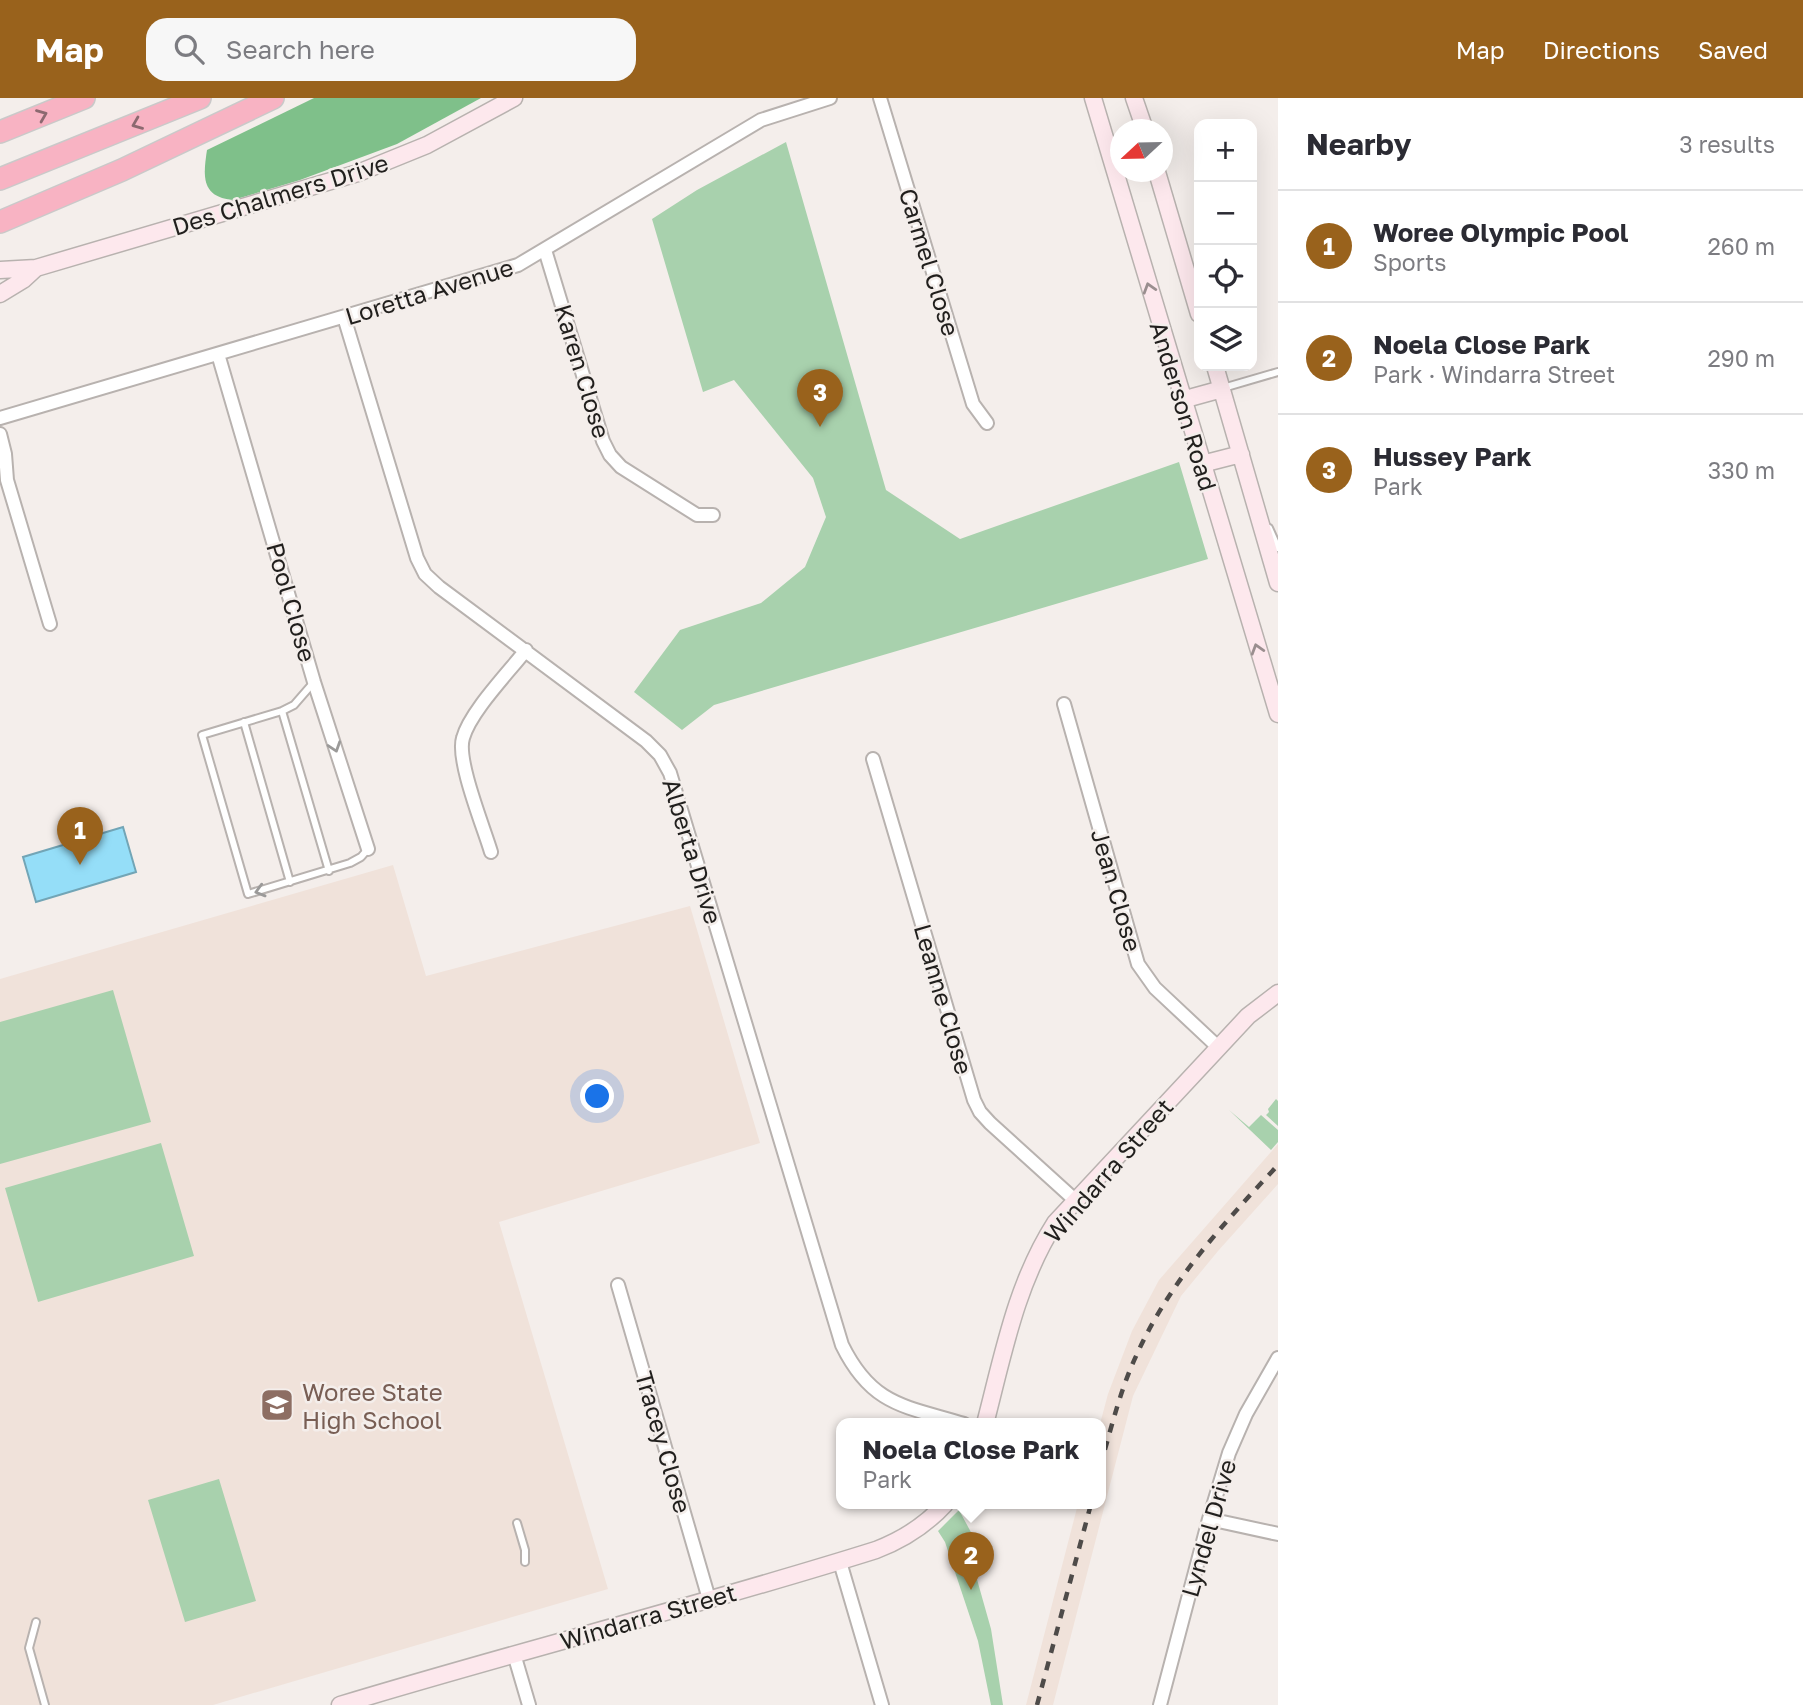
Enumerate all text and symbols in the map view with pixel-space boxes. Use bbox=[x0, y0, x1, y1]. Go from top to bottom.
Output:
search box bbox=[146, 18, 636, 81]
text: Map bbox=[35, 30, 104, 69]
icon: search bbox=[170, 30, 208, 68]
text: Search here bbox=[226, 34, 375, 65]
text: Map bbox=[1456, 35, 1505, 64]
text: Directions bbox=[1543, 35, 1660, 64]
text: Saved bbox=[1698, 35, 1768, 64]
one-way arrow bbox=[35, 109, 48, 123]
one-way arrow bbox=[131, 115, 143, 129]
north arrow bbox=[1110, 119, 1173, 182]
map controls bbox=[1194, 119, 1257, 371]
button: + bbox=[1194, 119, 1257, 182]
text: Nearby bbox=[1306, 126, 1411, 162]
text: 3 results bbox=[1679, 130, 1775, 158]
street label: Des Chalmers Drive bbox=[168, 147, 392, 241]
button: − bbox=[1194, 182, 1257, 245]
street label: Carmel Close bbox=[894, 185, 966, 339]
text: Woree Olympic Pool bbox=[1373, 217, 1628, 248]
text: 1 bbox=[1323, 232, 1335, 260]
text: 260 m bbox=[1707, 232, 1775, 260]
button: locate bbox=[1194, 245, 1257, 308]
text: Sports bbox=[1373, 248, 1447, 276]
street label: Loretta Avenue bbox=[342, 252, 516, 330]
one-way arrow bbox=[1142, 282, 1157, 294]
street label: Karen Close bbox=[549, 301, 617, 441]
button: layers bbox=[1194, 308, 1257, 371]
street label: Anderson Road bbox=[1144, 318, 1224, 494]
text: Noela Close Park bbox=[1373, 329, 1590, 360]
text: 2 bbox=[1322, 344, 1336, 372]
text: 290 m bbox=[1707, 344, 1775, 372]
text: Park · Windarra Street bbox=[1373, 360, 1615, 388]
pin: 3 bbox=[797, 369, 843, 427]
text: Hussey Park bbox=[1373, 441, 1532, 472]
text: 3 bbox=[1322, 456, 1336, 484]
text: 330 m bbox=[1708, 456, 1775, 484]
text: Park bbox=[1373, 472, 1423, 500]
street label: Pool Close bbox=[261, 539, 323, 665]
one-way arrow bbox=[1251, 643, 1266, 655]
one-way arrow bbox=[327, 741, 342, 753]
street label: Alberta Drive bbox=[657, 775, 729, 927]
pin: 1 bbox=[57, 807, 103, 865]
street label: Jean Close bbox=[1086, 825, 1148, 955]
one-way arrow bbox=[255, 882, 267, 897]
street label: Leanne Close bbox=[909, 920, 979, 1078]
your location bbox=[580, 1079, 614, 1113]
street label: Windarra Street bbox=[1037, 1092, 1179, 1248]
street label: Tracey Close bbox=[630, 1368, 698, 1516]
place label: Woree State High School bbox=[302, 1377, 443, 1434]
school or university icon: Woree State High School bbox=[258, 1386, 296, 1424]
popup bbox=[836, 1418, 1106, 1509]
text: Noela Close Park bbox=[862, 1434, 1080, 1465]
street label: Lyndel Drive bbox=[1175, 1456, 1241, 1600]
text: Park bbox=[862, 1465, 912, 1493]
pin: 2 bbox=[948, 1532, 994, 1590]
street label: Windarra Street bbox=[557, 1577, 739, 1655]

